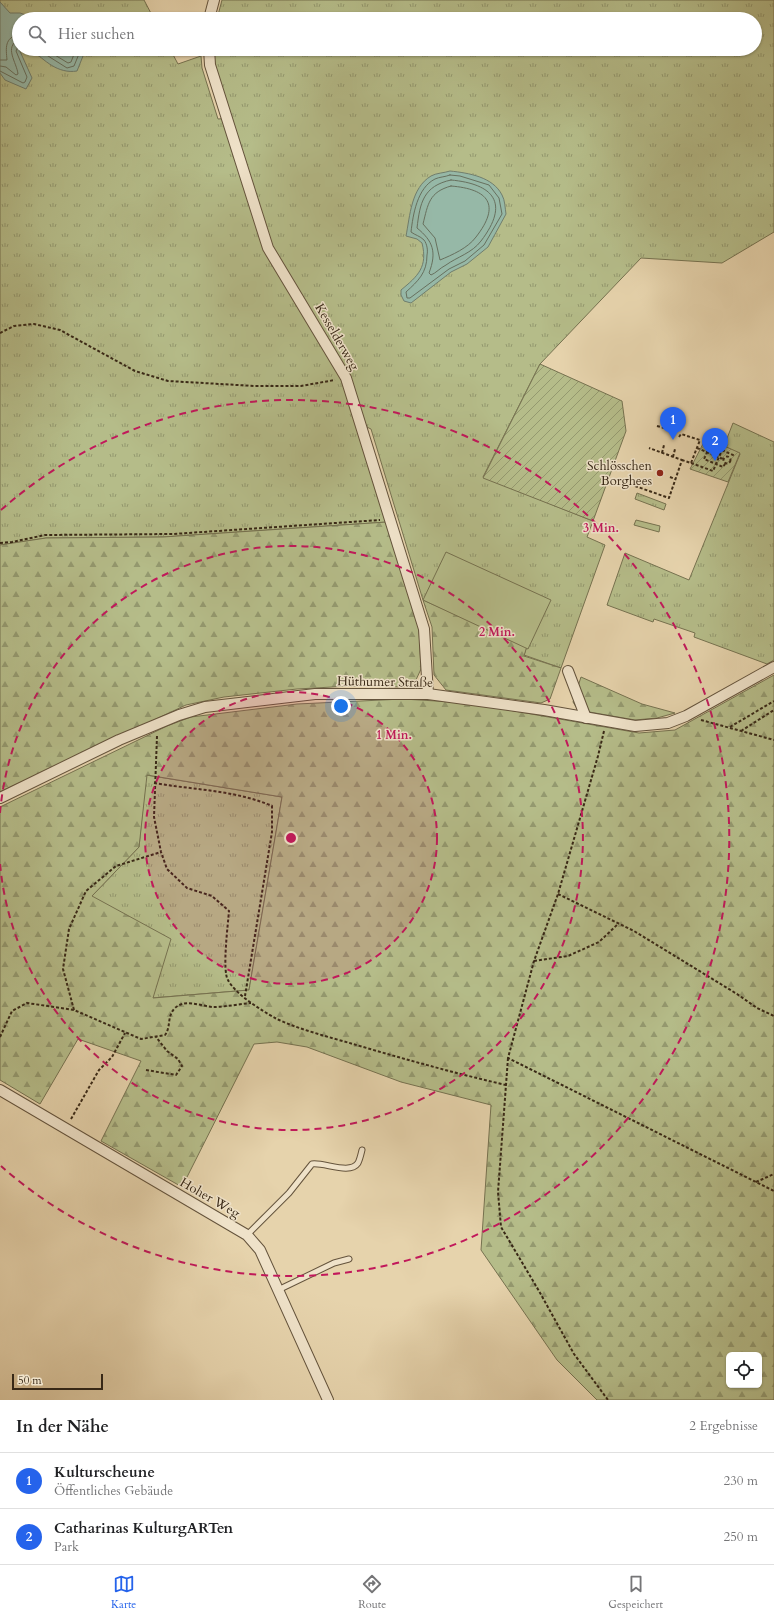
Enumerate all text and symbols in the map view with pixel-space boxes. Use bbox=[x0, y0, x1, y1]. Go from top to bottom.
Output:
search box bbox=[12, 12, 762, 56]
icon: search bbox=[26, 23, 48, 45]
text: Hier suchen bbox=[58, 24, 135, 44]
street label: Kesselderweg bbox=[311, 300, 364, 374]
pin: 1 bbox=[660, 407, 686, 440]
pin: 2 bbox=[702, 428, 728, 461]
place label: Schlösschen Borghees bbox=[587, 457, 653, 490]
marker: Schlösschen Borghees bbox=[655, 468, 665, 478]
text: 3 Min. bbox=[583, 520, 619, 536]
text: 2 Min. bbox=[479, 624, 515, 640]
street label: Hüthumer Straße bbox=[337, 672, 433, 692]
your location bbox=[331, 696, 351, 716]
text: 1 Min. bbox=[376, 727, 412, 743]
centre of rings bbox=[284, 831, 298, 845]
street label: Hoher Weg bbox=[177, 1174, 244, 1223]
map controls bbox=[726, 1352, 762, 1388]
button: locate bbox=[726, 1352, 762, 1388]
scale bar bbox=[12, 1372, 103, 1391]
text: 50 m bbox=[18, 1373, 42, 1388]
text: In der Nähe bbox=[16, 1415, 109, 1438]
text: 2 Ergebnisse bbox=[689, 1417, 758, 1435]
text: Kulturscheune bbox=[54, 1462, 155, 1482]
text: 1 bbox=[26, 1472, 32, 1490]
text: 230 m bbox=[724, 1472, 758, 1490]
text: Öffentliches Gebäude bbox=[54, 1482, 173, 1500]
text: Catharinas KulturgARTen bbox=[54, 1518, 233, 1538]
text: 2 bbox=[26, 1528, 32, 1546]
text: 250 m bbox=[724, 1528, 758, 1546]
text: Park bbox=[54, 1538, 79, 1556]
tab: Karte bbox=[111, 1573, 136, 1612]
tab: Route bbox=[358, 1573, 386, 1612]
tab: Gespeichert bbox=[608, 1573, 663, 1612]

